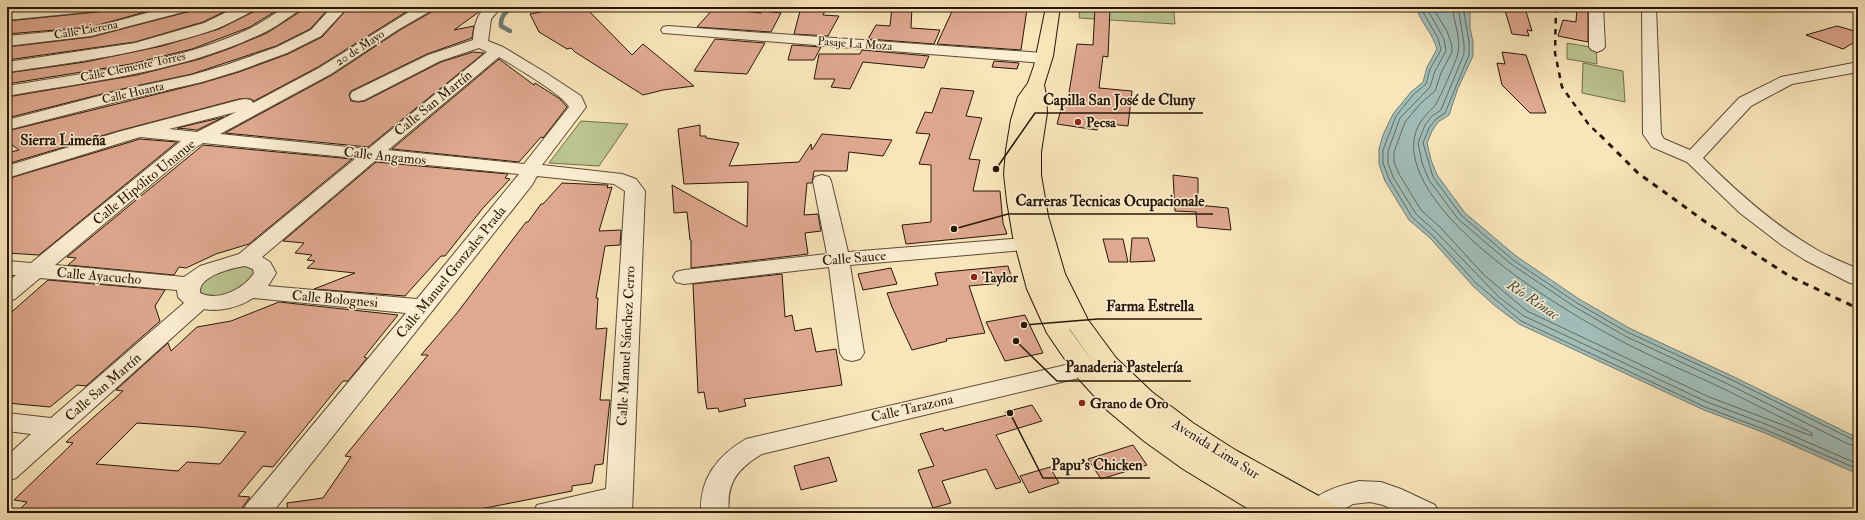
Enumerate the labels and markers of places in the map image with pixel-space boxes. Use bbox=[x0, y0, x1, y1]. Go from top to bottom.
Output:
callout: Capilla San José de Cluny bbox=[1035, 86, 1203, 113]
place label: Pecsa bbox=[1086, 114, 1117, 131]
marker: Pecsa bbox=[1073, 117, 1083, 127]
callout: Carreras Tecnicas Ocupacionale bbox=[1008, 187, 1213, 214]
place label: Taylor bbox=[981, 269, 1019, 287]
marker: Taylor bbox=[969, 272, 979, 282]
callout: Farma Estrella bbox=[1098, 292, 1202, 319]
callout: Panaderia Pastelería bbox=[1057, 354, 1191, 381]
place label: Grano de Oro bbox=[1090, 395, 1169, 412]
marker: Grano de Oro bbox=[1077, 398, 1087, 408]
callout: Papu's Chicken bbox=[1043, 451, 1150, 478]

